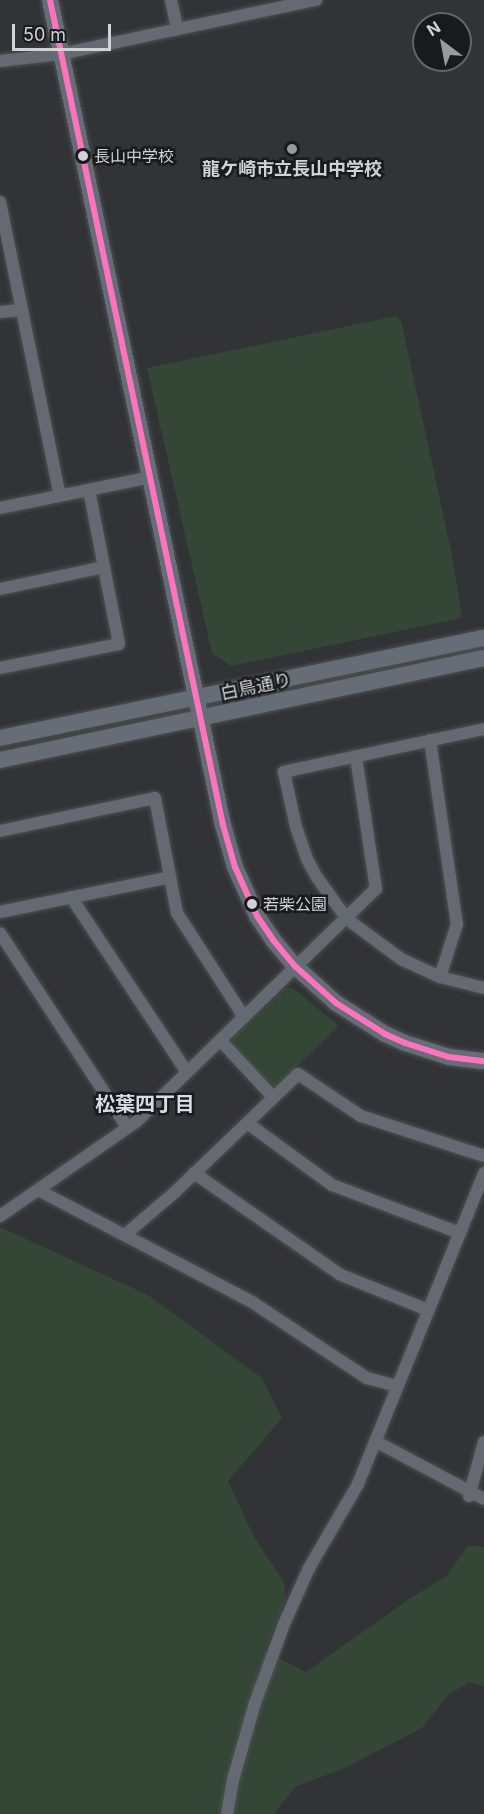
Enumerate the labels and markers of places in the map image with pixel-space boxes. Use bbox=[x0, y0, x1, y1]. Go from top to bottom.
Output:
marker: 龍ケ崎市立長山中学校 bbox=[285, 142, 299, 156]
place label: 長山中学校 bbox=[94, 146, 174, 166]
marker: 長山中学校 bbox=[77, 150, 89, 162]
place label: 龍ケ崎市立長山中学校 bbox=[202, 158, 382, 180]
place label: 若柴公園 bbox=[263, 894, 327, 914]
marker: 若柴公園 bbox=[246, 898, 258, 910]

